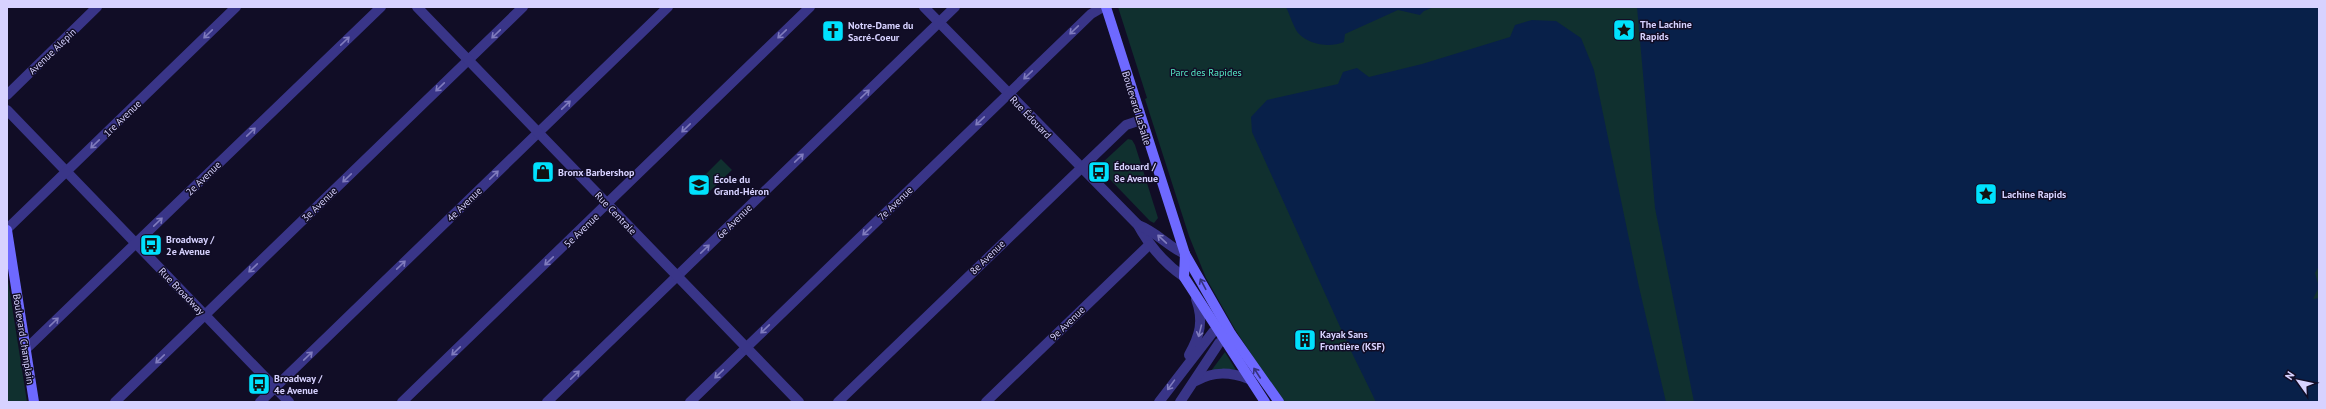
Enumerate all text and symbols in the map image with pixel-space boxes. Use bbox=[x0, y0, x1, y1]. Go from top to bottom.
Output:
place icon: The Lachine Rapids bbox=[1611, 17, 1637, 43]
church icon: Notre-Dame du Sacré-Coeur bbox=[820, 18, 846, 44]
place label: The Lachine Rapids bbox=[1640, 18, 1692, 43]
place label: Notre-Dame du Sacré-Coeur bbox=[848, 19, 913, 44]
street label: Avenue Alepin bbox=[26, 25, 79, 77]
one-way arrow bbox=[1069, 25, 1079, 35]
one-way arrow bbox=[203, 29, 213, 39]
one-way arrow bbox=[491, 29, 501, 38]
one-way arrow bbox=[778, 29, 788, 38]
one-way arrow bbox=[340, 37, 350, 46]
park label: Parc des Rapides bbox=[1170, 66, 1242, 79]
one-way arrow bbox=[1023, 70, 1033, 80]
street label: Boulevard LaSalle bbox=[1119, 70, 1154, 147]
one-way arrow bbox=[435, 83, 445, 92]
one-way arrow bbox=[860, 89, 870, 99]
street label: Rue Édouard bbox=[1007, 93, 1054, 141]
street label: 1re Avenue bbox=[101, 97, 144, 140]
one-way arrow bbox=[561, 101, 571, 110]
one-way arrow bbox=[975, 116, 985, 126]
one-way arrow bbox=[681, 123, 691, 132]
one-way arrow bbox=[246, 127, 256, 136]
one-way arrow bbox=[90, 139, 100, 149]
one-way arrow bbox=[794, 154, 804, 163]
street label: 2e Avenue bbox=[183, 158, 224, 198]
shop icon: Bronx Barbershop bbox=[530, 159, 556, 185]
bus stop icon: Édouard / 8e Avenue bbox=[1086, 159, 1112, 185]
place label: Édouard / 8e Avenue bbox=[1114, 160, 1158, 185]
place label: Bronx Barbershop bbox=[558, 166, 635, 179]
one-way arrow bbox=[489, 170, 499, 179]
school or university icon: École du Grand-Héron bbox=[686, 172, 712, 198]
one-way arrow bbox=[342, 173, 352, 183]
place label: École du Grand-Héron bbox=[714, 173, 769, 198]
place icon: Lachine Rapids bbox=[1973, 181, 1999, 207]
street label: 3e Avenue bbox=[299, 184, 340, 224]
street label: 4e Avenue bbox=[444, 184, 485, 224]
street label: 7e Avenue bbox=[875, 184, 915, 223]
place label: Lachine Rapids bbox=[2002, 188, 2066, 201]
street label: Rue Centrale bbox=[592, 189, 639, 238]
street label: 6e Avenue bbox=[714, 201, 755, 241]
street label: 5e Avenue bbox=[561, 210, 602, 250]
one-way arrow bbox=[153, 217, 163, 227]
one-way arrow bbox=[862, 226, 872, 235]
bus stop icon: Broadway / 2e Avenue bbox=[138, 232, 164, 258]
place label: Broadway / 2e Avenue bbox=[166, 233, 215, 258]
one-way arrow bbox=[1157, 235, 1167, 244]
street label: 8e Avenue bbox=[967, 237, 1008, 277]
one-way arrow bbox=[700, 244, 710, 254]
one-way arrow bbox=[544, 256, 554, 266]
one-way arrow bbox=[396, 260, 406, 270]
one-way arrow bbox=[248, 263, 258, 273]
street label: Rue Broadway bbox=[156, 265, 208, 318]
one-way arrow bbox=[1199, 278, 1207, 290]
street label: Boulevard Champlain bbox=[10, 293, 37, 385]
street label: 9e Avenue bbox=[1047, 303, 1088, 343]
one-way arrow bbox=[49, 317, 59, 326]
one-way arrow bbox=[760, 324, 770, 333]
one-way arrow bbox=[1196, 324, 1203, 337]
building icon: Kayak Sans Frontière (KSF) bbox=[1292, 327, 1318, 353]
place label: Kayak Sans Frontière (KSF) bbox=[1320, 328, 1385, 353]
one-way arrow bbox=[451, 346, 461, 356]
one-way arrow bbox=[303, 351, 313, 361]
one-way arrow bbox=[155, 354, 165, 364]
north arrow bbox=[2278, 361, 2318, 401]
one-way arrow bbox=[1253, 368, 1261, 379]
one-way arrow bbox=[714, 369, 724, 379]
text: N bbox=[2282, 369, 2297, 382]
one-way arrow bbox=[570, 370, 580, 380]
bus stop icon: Broadway / 4e Avenue bbox=[246, 371, 272, 397]
place label: Broadway / 4e Avenue bbox=[274, 372, 323, 397]
one-way arrow bbox=[1167, 380, 1175, 391]

